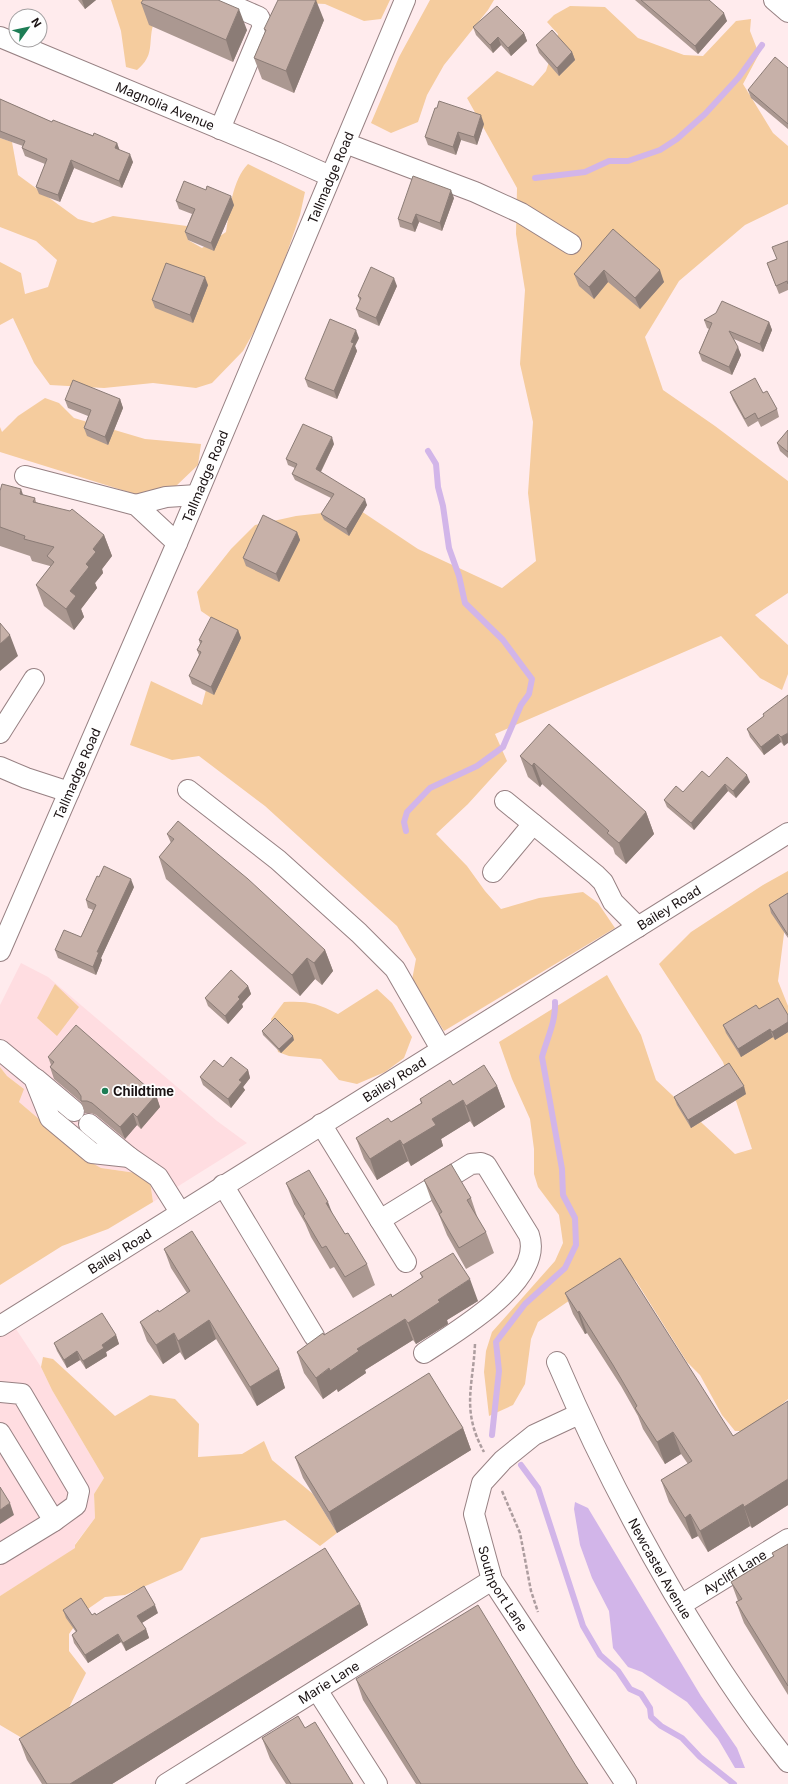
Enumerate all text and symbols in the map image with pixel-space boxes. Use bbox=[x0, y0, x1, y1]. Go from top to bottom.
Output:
north arrow bbox=[8, 8, 48, 48]
text: N bbox=[28, 15, 45, 30]
street label: Magnolia Avenue bbox=[113, 78, 217, 134]
street label: Tallmadge Road bbox=[304, 129, 357, 226]
street label: Tallmadge Road bbox=[179, 428, 231, 525]
street label: Tallmadge Road bbox=[50, 726, 104, 822]
street label: Bailey Road bbox=[634, 882, 704, 933]
street label: Bailey Road bbox=[360, 1054, 429, 1105]
place label: Childtime bbox=[113, 1083, 174, 1099]
marker: Childtime bbox=[100, 1086, 110, 1096]
street label: Bailey Road bbox=[85, 1225, 154, 1277]
street label: Newcastel Avenue bbox=[625, 1515, 695, 1622]
street label: Southport Lane bbox=[475, 1544, 531, 1634]
street label: Aycliff Lane bbox=[700, 1546, 769, 1598]
street label: Marie Lane bbox=[295, 1657, 362, 1707]

